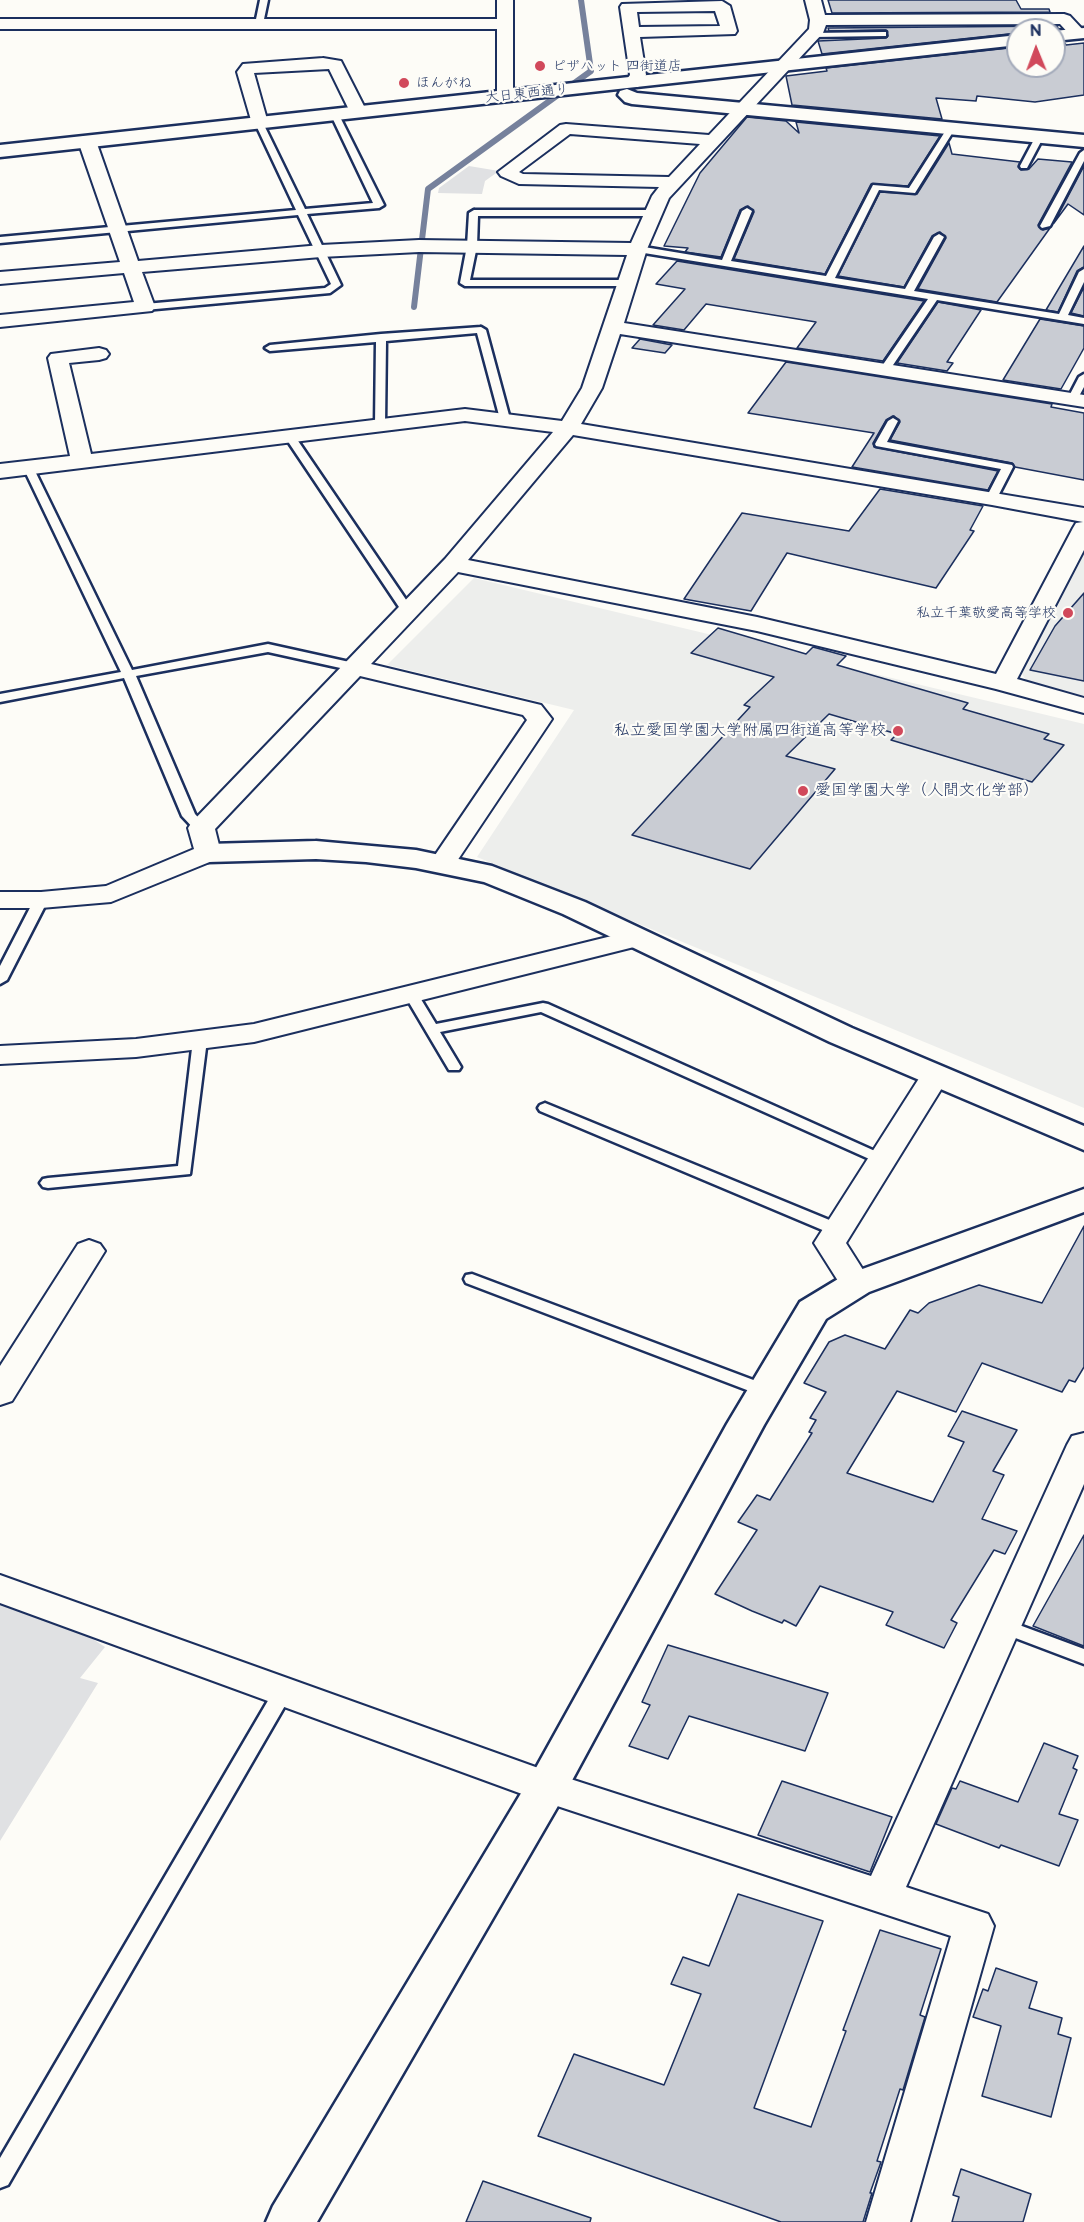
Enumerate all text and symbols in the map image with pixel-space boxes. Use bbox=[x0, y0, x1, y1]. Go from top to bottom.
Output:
north arrow bbox=[1006, 18, 1066, 78]
text: N bbox=[1030, 22, 1042, 41]
place label: ピザハット 四街道店 bbox=[552, 58, 682, 74]
marker: ピザハット 四街道店 bbox=[533, 59, 547, 73]
place label: ほんがね bbox=[416, 75, 472, 91]
marker: ほんがね bbox=[397, 76, 411, 90]
street label: 大日東西通り bbox=[484, 81, 570, 107]
place label: 私立千葉敬愛高等学校 bbox=[916, 605, 1056, 621]
marker: 私立千葉敬愛高等学校 bbox=[1061, 606, 1075, 620]
place label: 私立愛国学園大学附属四街道高等学校 bbox=[614, 721, 886, 741]
marker: 私立愛国学園大学附属四街道高等学校 bbox=[891, 724, 905, 738]
place label: 愛国学園大学（人間文化学部） bbox=[815, 781, 1039, 801]
marker: 愛国学園大学（人間文化学部） bbox=[796, 784, 810, 798]

